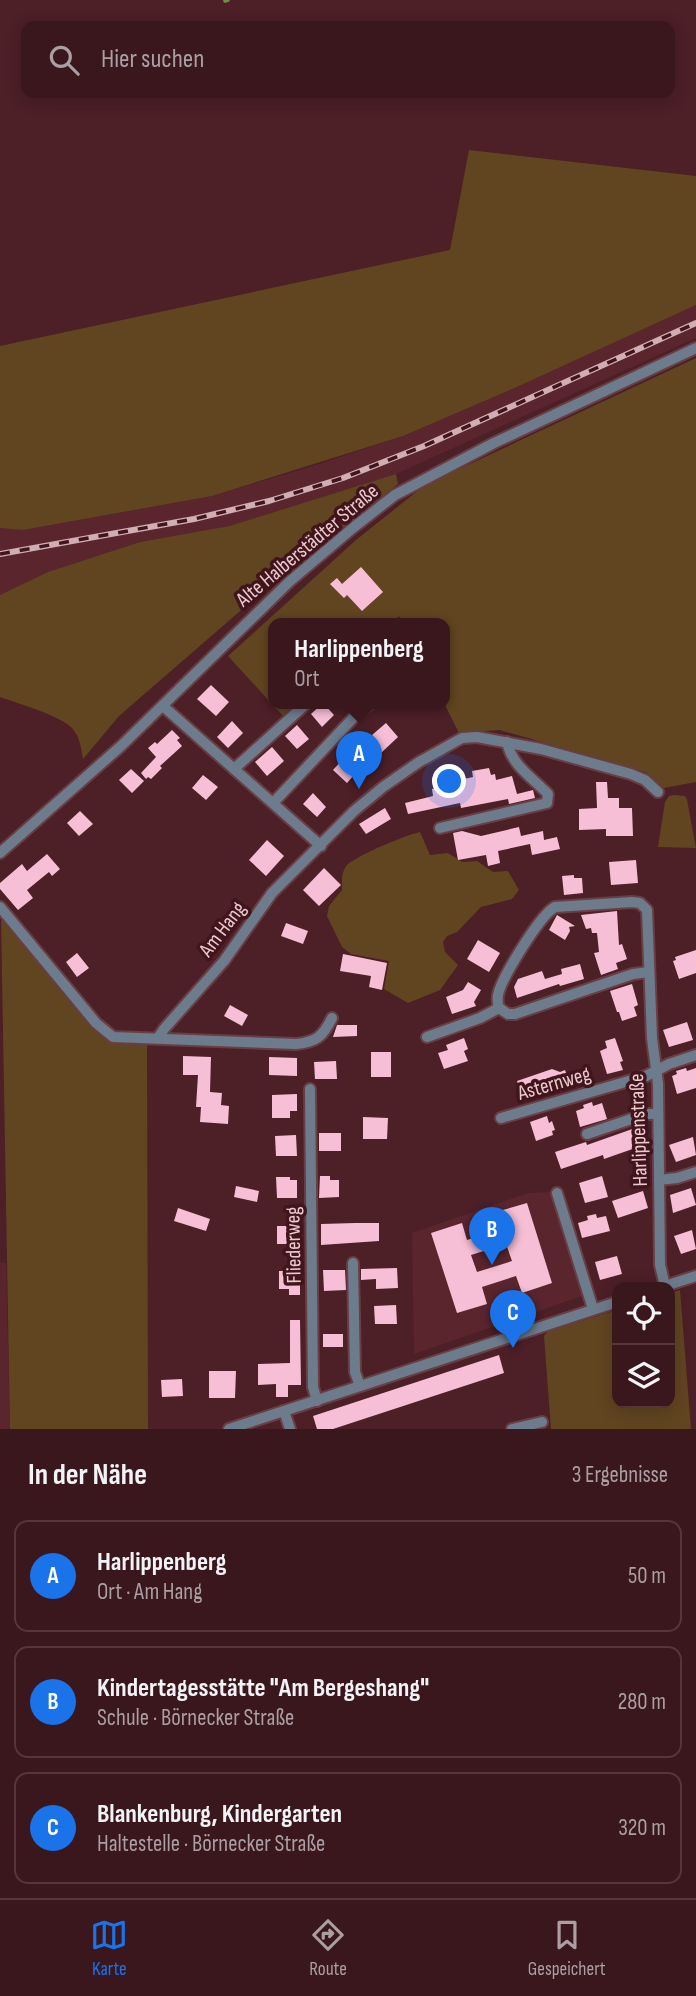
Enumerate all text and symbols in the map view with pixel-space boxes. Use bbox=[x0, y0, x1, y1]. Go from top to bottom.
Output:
search box bbox=[21, 21, 675, 98]
icon: search bbox=[45, 41, 83, 79]
text: Hier suchen bbox=[101, 44, 204, 75]
street label: Alte Halberstädter Straße bbox=[230, 479, 383, 613]
popup bbox=[268, 618, 450, 709]
text: Harlippenberg bbox=[294, 634, 424, 665]
text: Ort bbox=[294, 665, 320, 693]
pin: A bbox=[336, 731, 382, 789]
your location bbox=[432, 764, 466, 798]
street label: Am Hang bbox=[193, 897, 251, 963]
street label: Asternweg bbox=[514, 1061, 594, 1106]
street label: Harlippenstraße bbox=[624, 1073, 653, 1187]
street label: Fliederweg bbox=[280, 1206, 307, 1284]
pin: B bbox=[469, 1207, 515, 1265]
map controls bbox=[612, 1282, 675, 1408]
button: locate bbox=[612, 1282, 675, 1345]
pin: C bbox=[490, 1290, 536, 1348]
button: layers bbox=[612, 1345, 675, 1408]
text: In der Nähe bbox=[28, 1457, 147, 1493]
text: 3 Ergebnisse bbox=[572, 1461, 668, 1489]
text: Harlippenberg bbox=[97, 1547, 226, 1578]
text: A bbox=[48, 1562, 58, 1590]
text: 50 m bbox=[628, 1562, 666, 1590]
text: Ort · Am Hang bbox=[97, 1578, 202, 1606]
text: Kindertagesstätte "Am Bergeshang" bbox=[97, 1673, 429, 1704]
text: B bbox=[48, 1688, 58, 1716]
text: 280 m bbox=[618, 1688, 666, 1716]
text: Schule · Börnecker Straße bbox=[97, 1704, 294, 1732]
text: Blankenburg, Kindergarten bbox=[97, 1799, 342, 1830]
text: C bbox=[47, 1814, 59, 1842]
text: 320 m bbox=[618, 1814, 666, 1842]
text: Haltestelle · Börnecker Straße bbox=[97, 1830, 325, 1858]
tab: Karte bbox=[90, 1916, 128, 1981]
tab: Route bbox=[309, 1916, 347, 1981]
tab: Gespeichert bbox=[528, 1916, 606, 1981]

